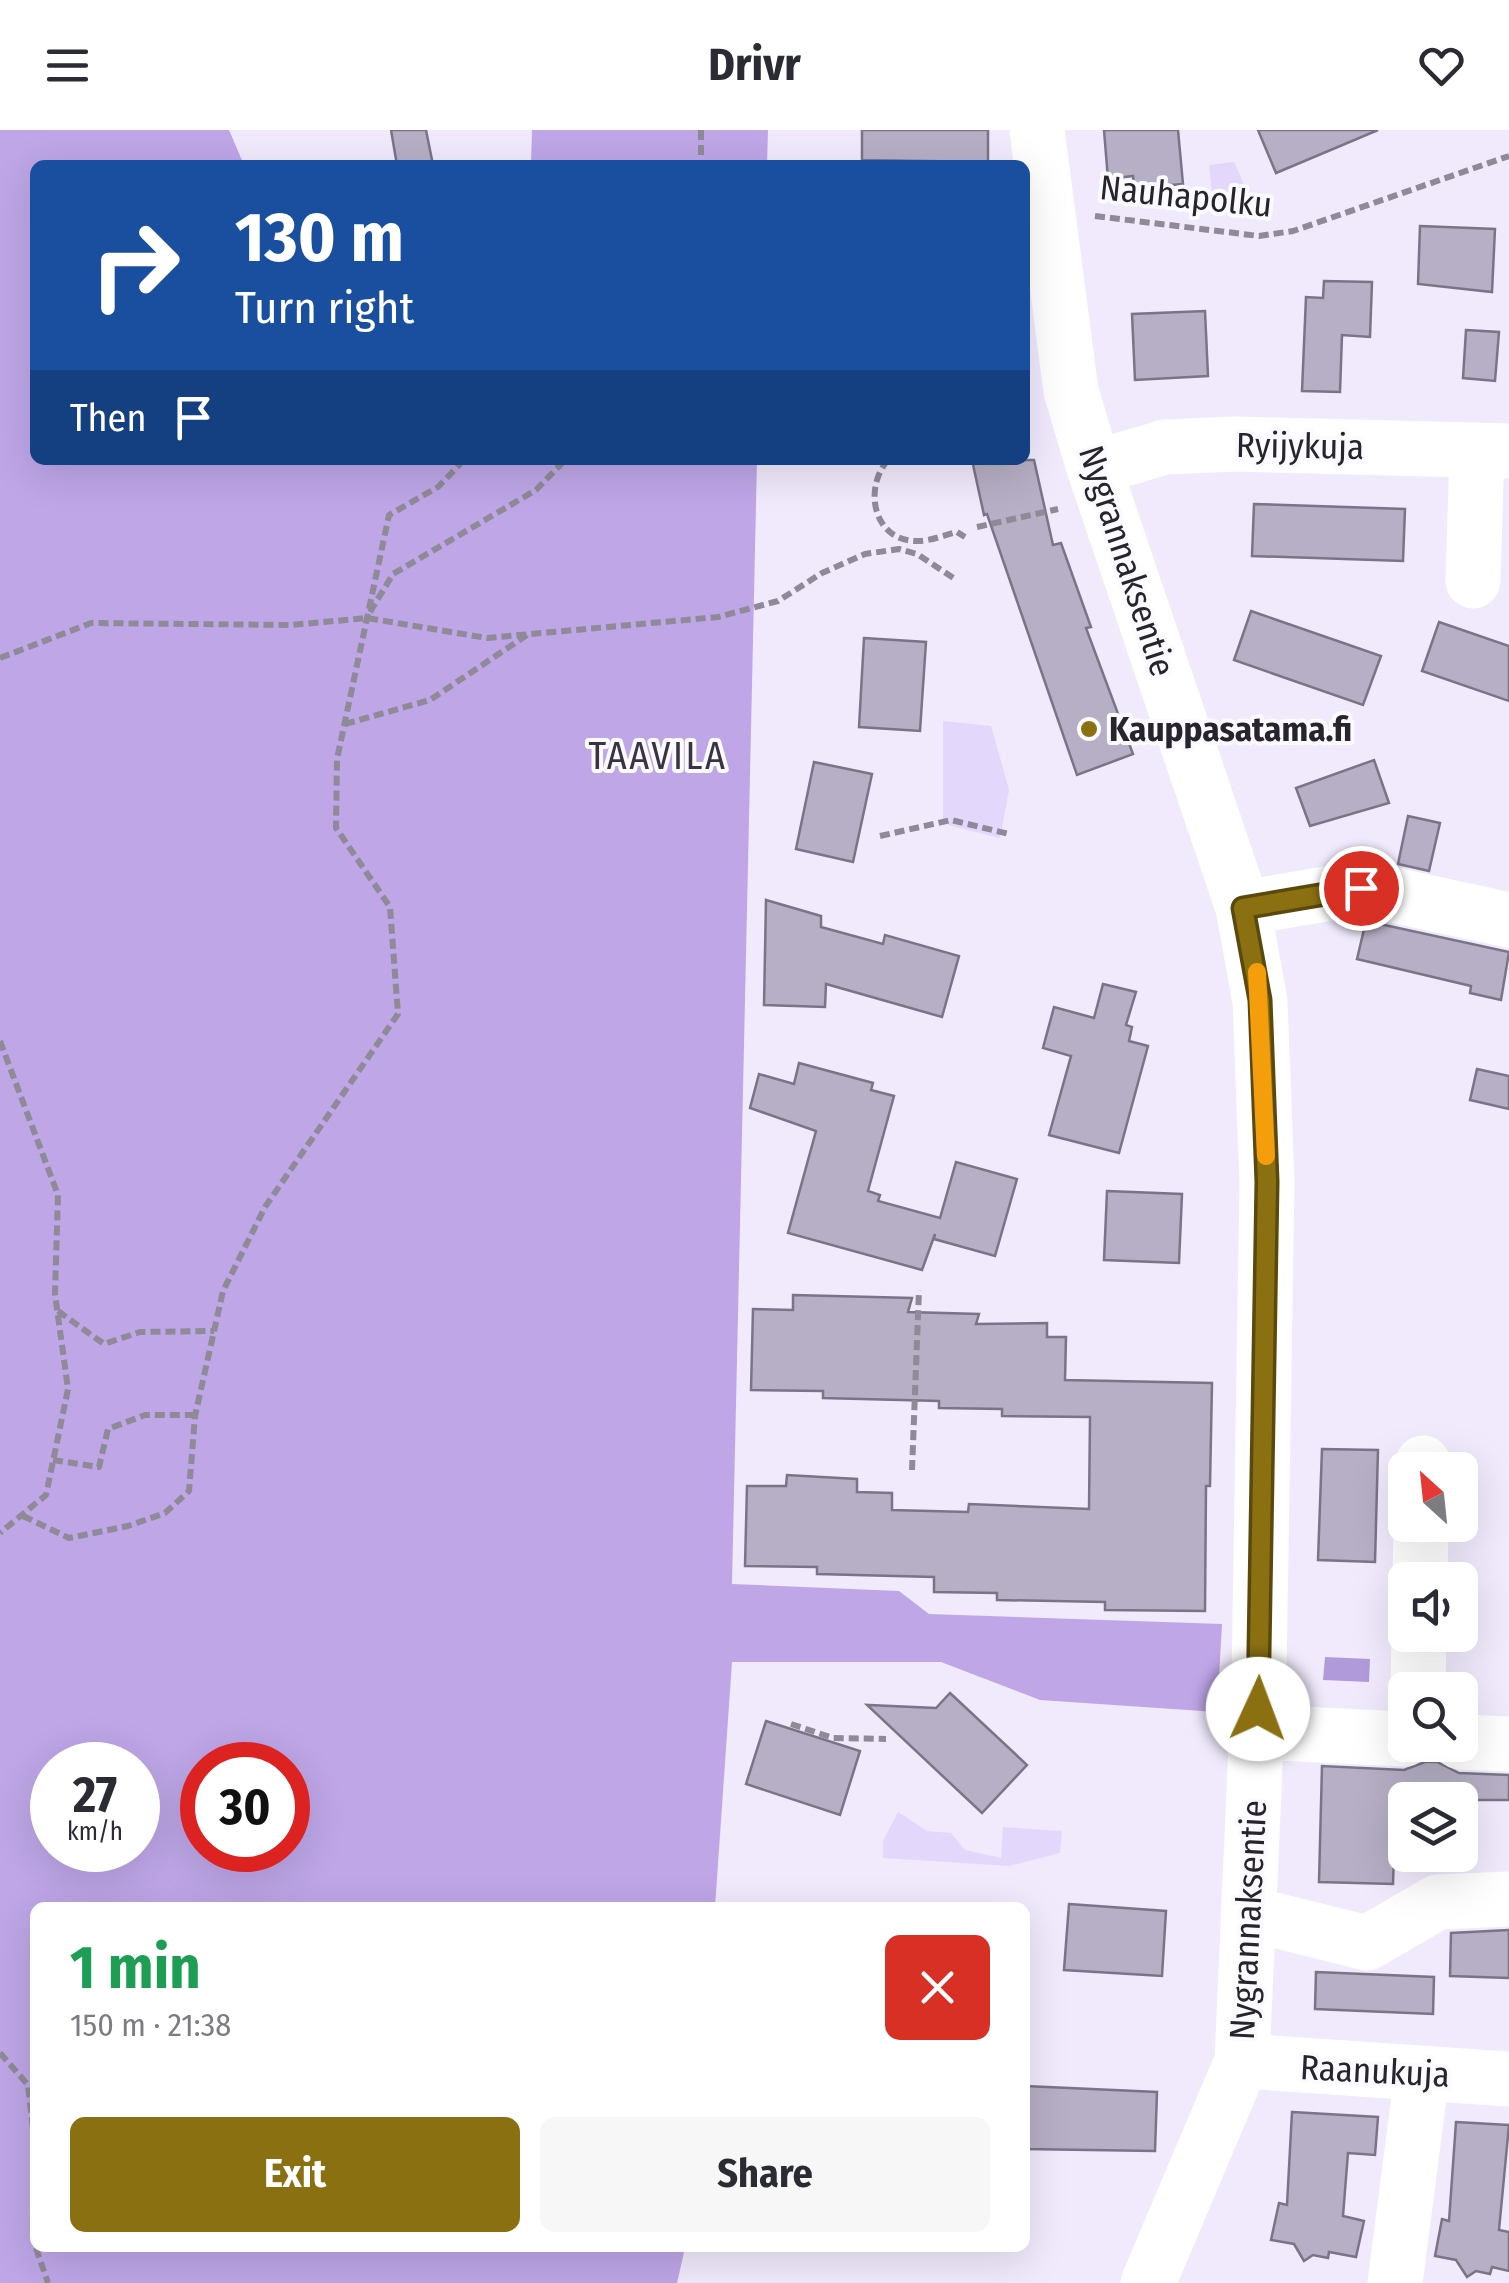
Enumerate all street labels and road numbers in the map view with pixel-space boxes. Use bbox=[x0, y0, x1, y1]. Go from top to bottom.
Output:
street label: Nauhapolku bbox=[1098, 166, 1274, 226]
street label: Ryijykuja bbox=[1236, 424, 1364, 468]
street label: Nygrannaksentie bbox=[1070, 440, 1184, 682]
street label: Nygrannaksentie bbox=[1221, 1799, 1275, 2041]
street label: Raanukuja bbox=[1299, 2046, 1451, 2096]

